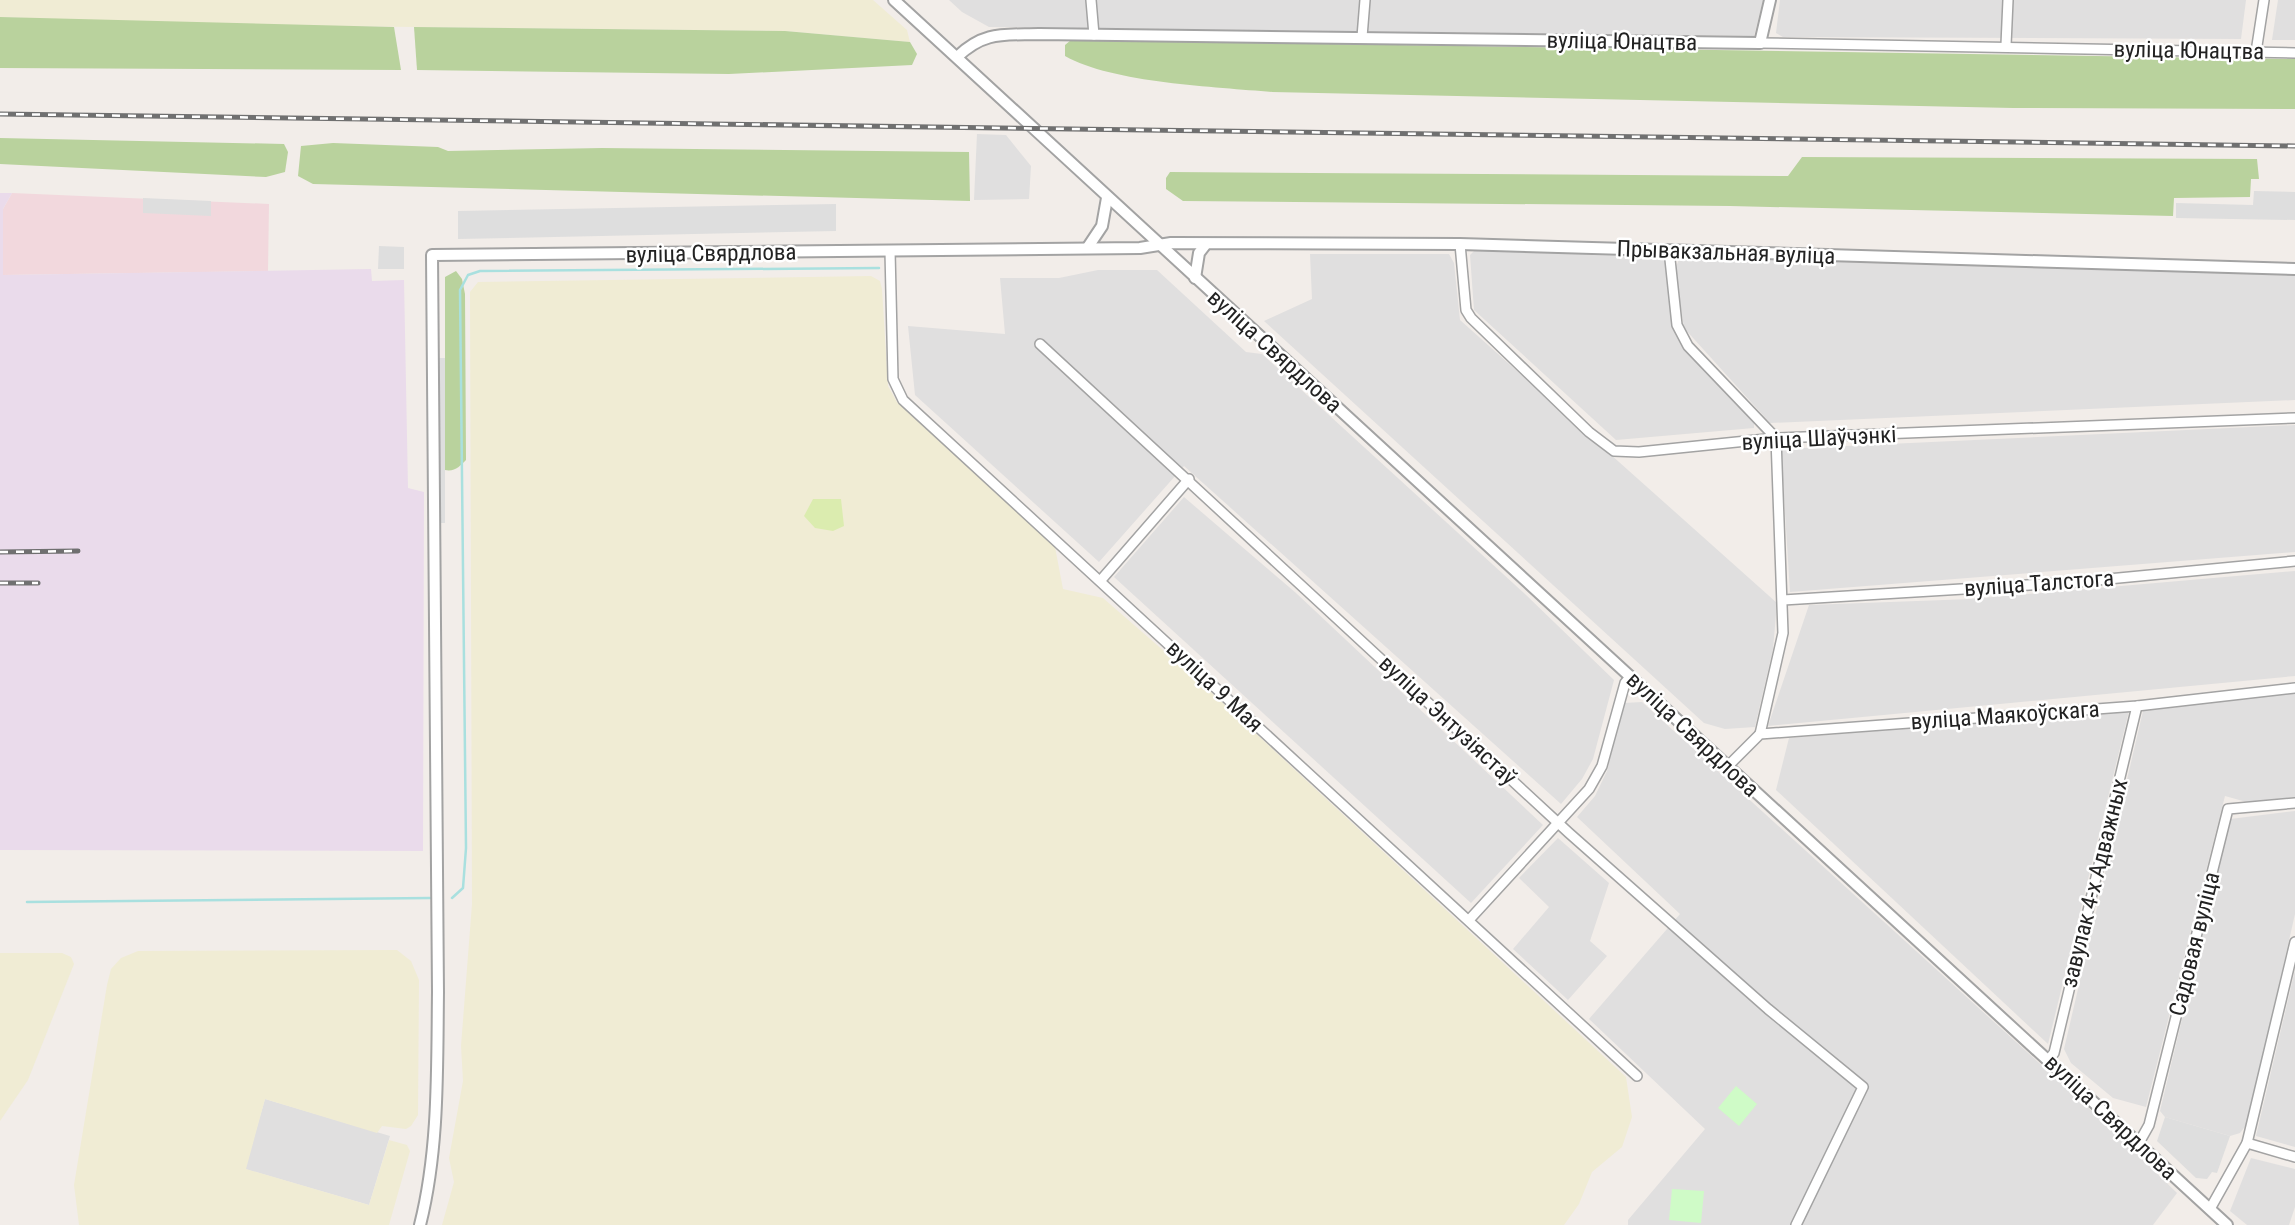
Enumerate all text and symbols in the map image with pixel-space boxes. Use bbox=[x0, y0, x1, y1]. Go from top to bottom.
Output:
street label: вуліца Юнацтва bbox=[1546, 27, 1697, 56]
street label: вуліца Юнацтва bbox=[2113, 36, 2264, 65]
street label: Прывакзальная вуліца bbox=[1616, 235, 1836, 270]
street label: вуліца Свярдлова bbox=[625, 239, 797, 268]
street label: вуліца Свярдлова bbox=[1202, 284, 1347, 419]
street label: вуліца Шаўчэнкі bbox=[1741, 421, 1897, 456]
street label: вуліца Талстога bbox=[1963, 565, 2115, 602]
street label: вуліца 9 Мая bbox=[1161, 635, 1269, 738]
street label: вуліца Энтузіястаў bbox=[1373, 650, 1522, 791]
street label: вуліца Свярдлова bbox=[1621, 666, 1764, 803]
street label: вуліца Маякоўскага bbox=[1910, 695, 2100, 736]
street label: завулак 4-х Адважных bbox=[2055, 776, 2134, 990]
street label: Садовая вуліца bbox=[2164, 869, 2225, 1019]
street label: вуліца Свярдлова bbox=[2039, 1049, 2182, 1186]

